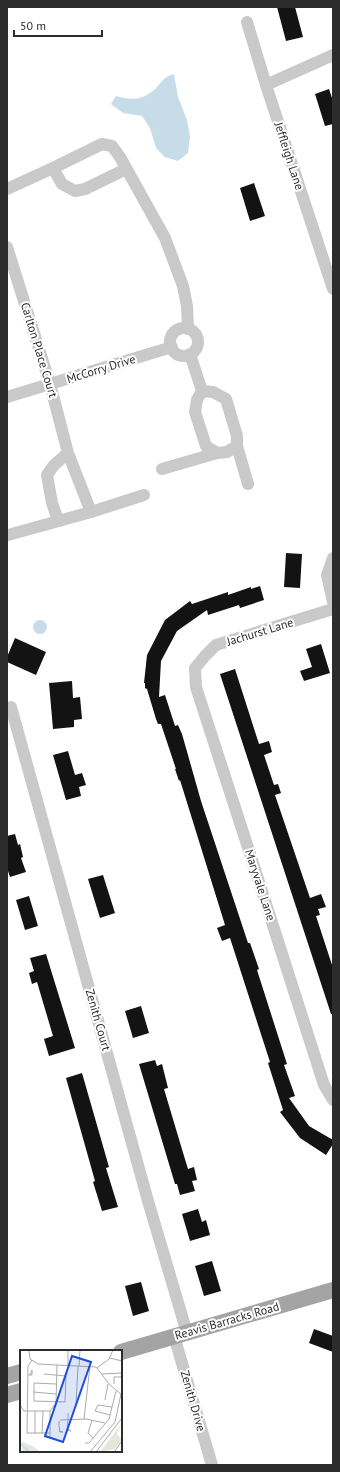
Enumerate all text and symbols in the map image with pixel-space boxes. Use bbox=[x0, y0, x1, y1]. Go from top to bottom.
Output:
scale bar bbox=[14, 12, 102, 38]
text: 50 m bbox=[20, 18, 46, 33]
street label: Jeffleigh Lane bbox=[271, 119, 308, 192]
street label: Carlton Place Court bbox=[18, 300, 61, 399]
street label: McCorry Drive bbox=[65, 351, 137, 386]
street label: Jachurst Lane bbox=[224, 614, 295, 649]
street label: Maryvale Lane bbox=[242, 847, 279, 923]
street label: Zenith Court bbox=[83, 987, 114, 1052]
street label: Reavis Barracks Road bbox=[173, 1298, 281, 1343]
inset map bbox=[20, 1350, 122, 1452]
street label: Zenith Drive bbox=[178, 1369, 209, 1433]

